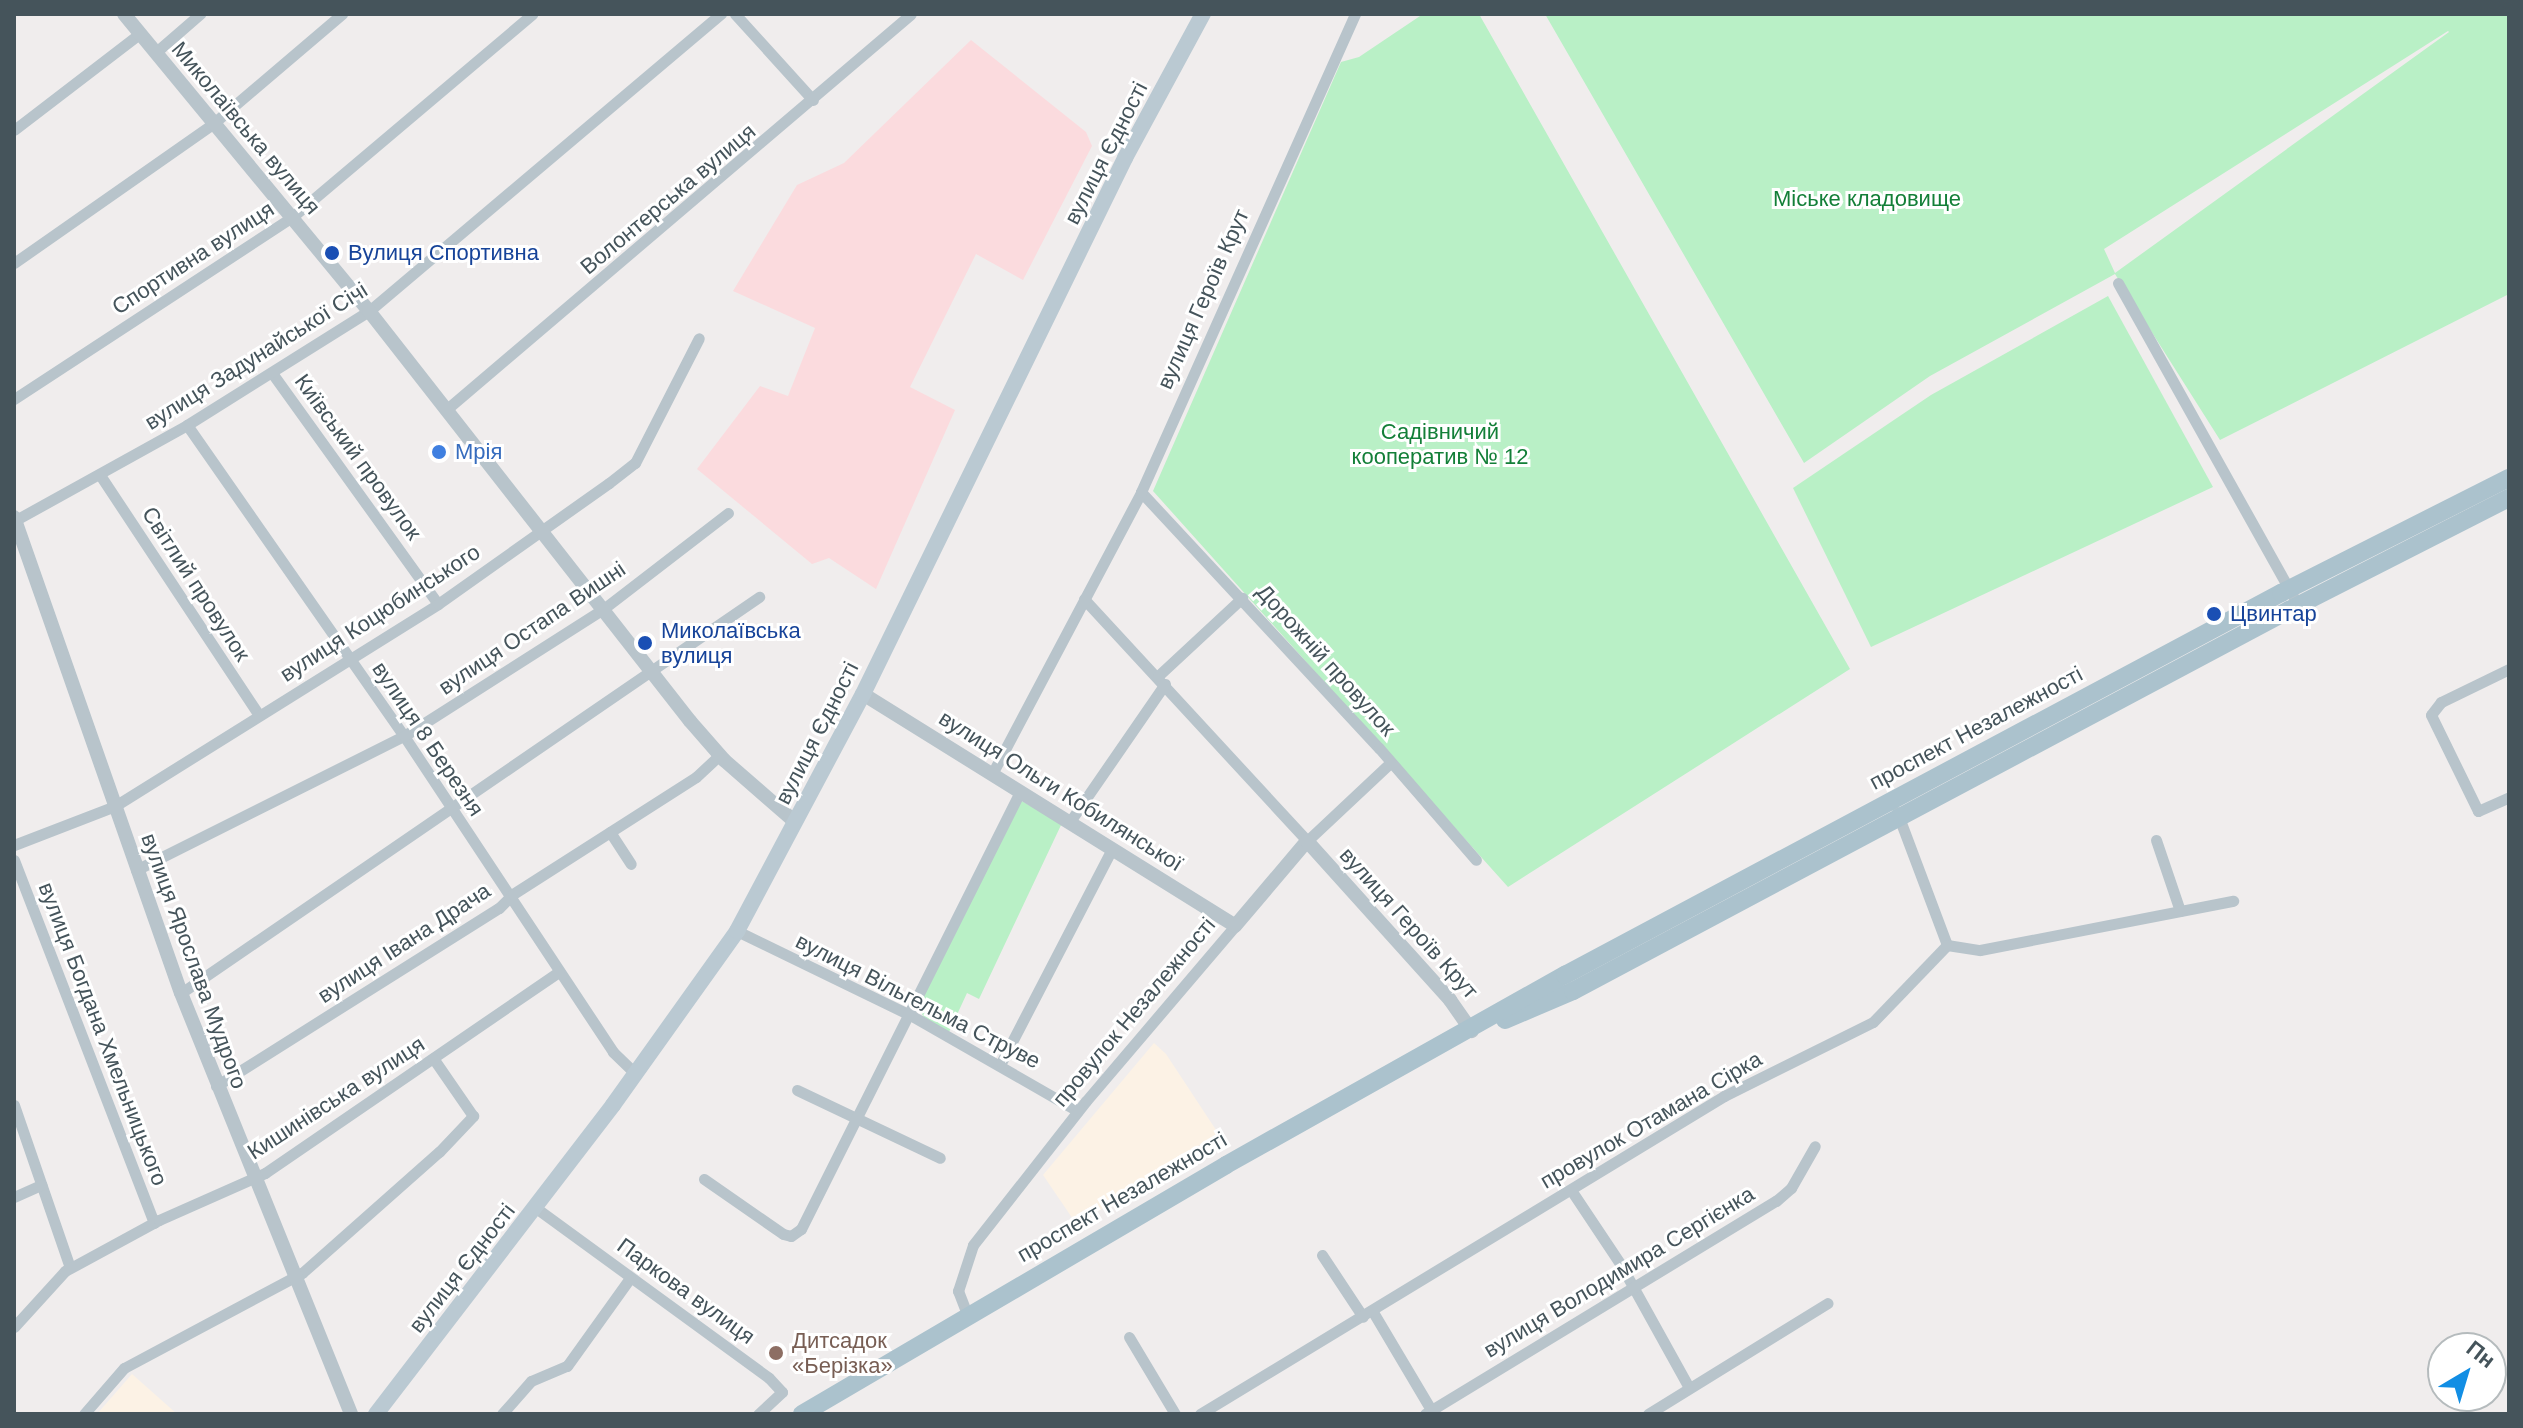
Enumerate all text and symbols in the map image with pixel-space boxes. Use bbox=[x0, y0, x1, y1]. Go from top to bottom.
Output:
street label: Миколаївська вулиця bbox=[166, 36, 326, 220]
street label: вулиця Єдності bbox=[1059, 77, 1153, 229]
street label: Волонтерська вулиця bbox=[575, 118, 761, 280]
park label: Міське кладовище bbox=[1773, 186, 1961, 212]
street label: Спортивна вулиця bbox=[107, 196, 279, 320]
street label: вулиця Героїв Крут bbox=[1151, 205, 1255, 393]
place label: Вулиця Спортивна bbox=[348, 240, 539, 266]
marker: Вулиця Спортивна bbox=[323, 244, 341, 262]
street label: вулиця Задунайської Січі bbox=[140, 277, 372, 435]
street label: Київський провулок bbox=[289, 369, 427, 545]
park label: Садівничий кооператив № 12 bbox=[1352, 418, 1528, 470]
place label: Мрія bbox=[455, 439, 502, 465]
marker: Мрія bbox=[430, 443, 448, 461]
street label: Світлий провулок bbox=[136, 502, 256, 666]
street label: вулиця Коцюбинського bbox=[275, 538, 485, 688]
street label: вулиця Остапа Вишні bbox=[434, 556, 630, 700]
street label: Дорожній провулок bbox=[1251, 579, 1401, 741]
place label: Цвинтар bbox=[2230, 601, 2317, 627]
marker: Цвинтар bbox=[2205, 605, 2223, 623]
place label: Миколаївська вулиця bbox=[661, 617, 801, 668]
marker: Миколаївська вулиця bbox=[636, 634, 654, 652]
street label: вулиця 8 Березня bbox=[367, 657, 489, 821]
street label: вулиця Єдності bbox=[770, 657, 864, 809]
street label: проспект Незалежності bbox=[1865, 661, 2087, 795]
street label: вулиця Ольги Кобилянської bbox=[934, 705, 1188, 877]
street label: вулиця Ярослава Мудрого bbox=[135, 830, 253, 1092]
street label: вулиця Героїв Крут bbox=[1334, 842, 1484, 1004]
street label: вулиця Івана Драча bbox=[313, 877, 495, 1009]
street label: вулиця Богдана Хмельницького bbox=[33, 879, 173, 1189]
street label: провулок Незалежності bbox=[1047, 912, 1221, 1112]
street label: вулиця Вільгельма Струве bbox=[791, 928, 1045, 1074]
street label: Кишинівська вулиця bbox=[243, 1031, 429, 1165]
street label: провулок Отамана Сірка bbox=[1535, 1046, 1767, 1194]
street label: проспект Незалежності bbox=[1013, 1126, 1231, 1268]
street label: вулиця Володимира Сергієнка bbox=[1479, 1181, 1759, 1363]
street label: вулиця Єдності bbox=[403, 1198, 521, 1338]
street label: Паркова вулиця bbox=[612, 1232, 760, 1350]
place label: Дитсадок «Берізка» bbox=[792, 1327, 893, 1378]
north arrow bbox=[2427, 1332, 2507, 1412]
text: Пн bbox=[2462, 1335, 2500, 1373]
marker: Дитсадок «Берізка» bbox=[767, 1344, 785, 1362]

